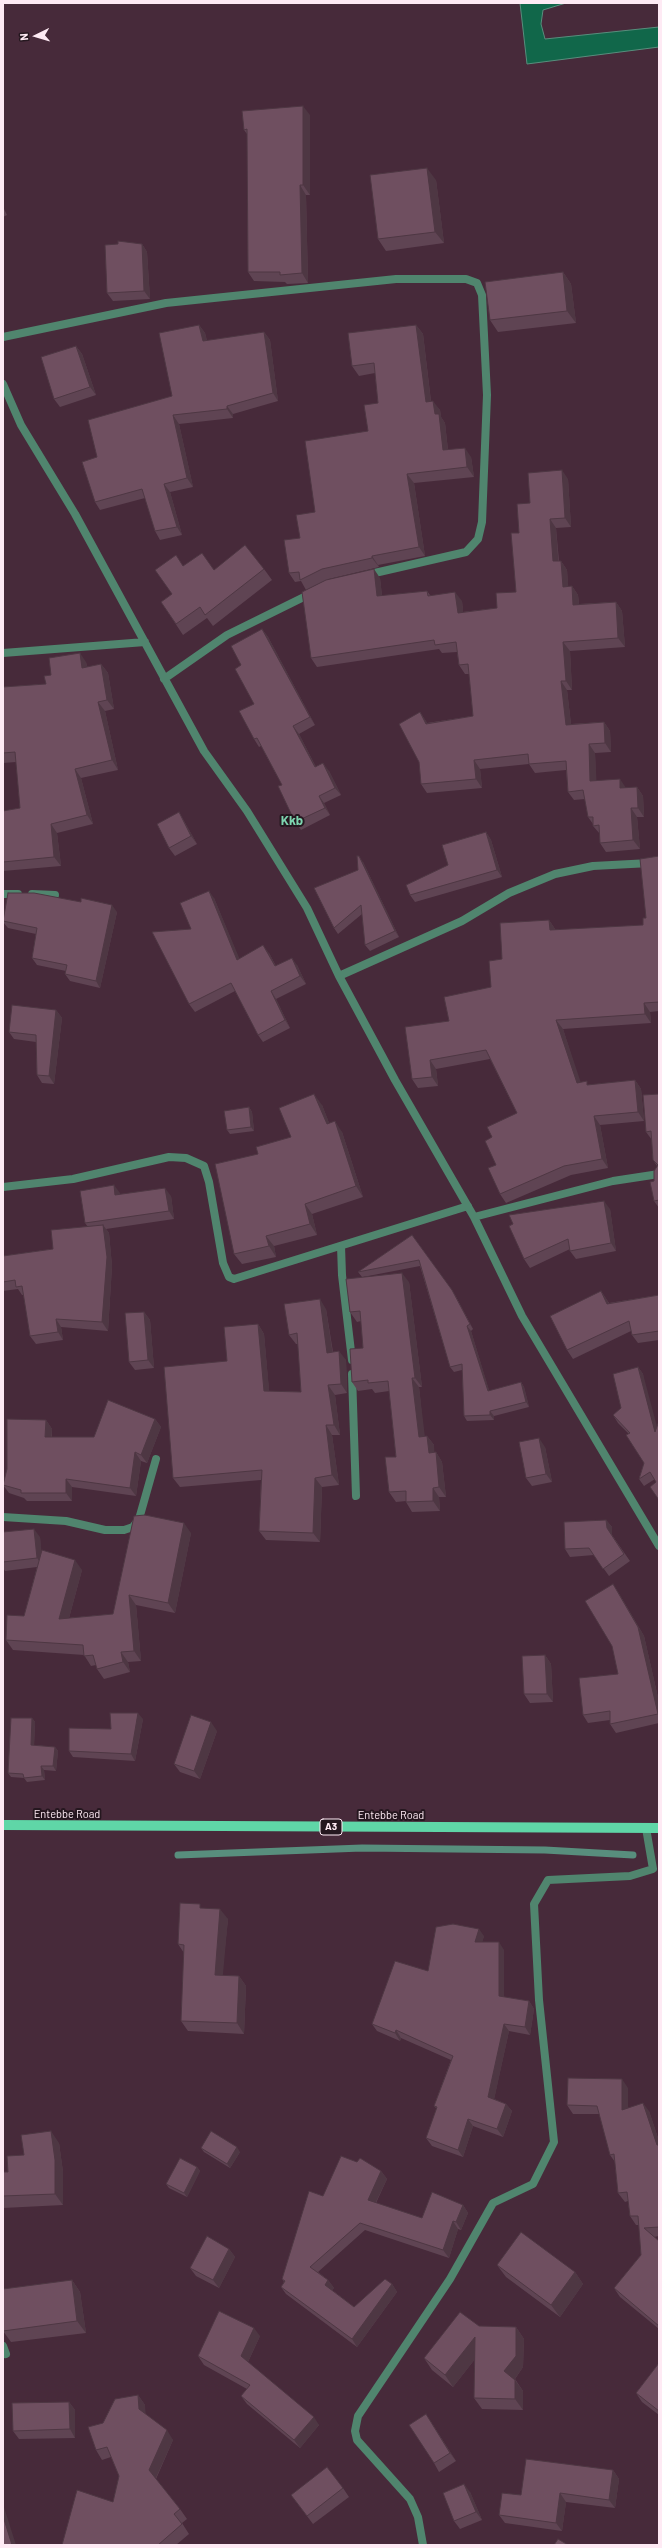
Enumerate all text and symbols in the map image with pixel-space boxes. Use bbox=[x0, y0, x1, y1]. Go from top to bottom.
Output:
north arrow bbox=[16, 16, 56, 56]
text: N bbox=[17, 33, 30, 41]
district label: Kkb bbox=[281, 813, 303, 829]
street label: Entebbe Road bbox=[34, 1807, 100, 1821]
street label: Entebbe Road bbox=[358, 1808, 424, 1822]
road number: A3 bbox=[320, 1819, 342, 1835]

